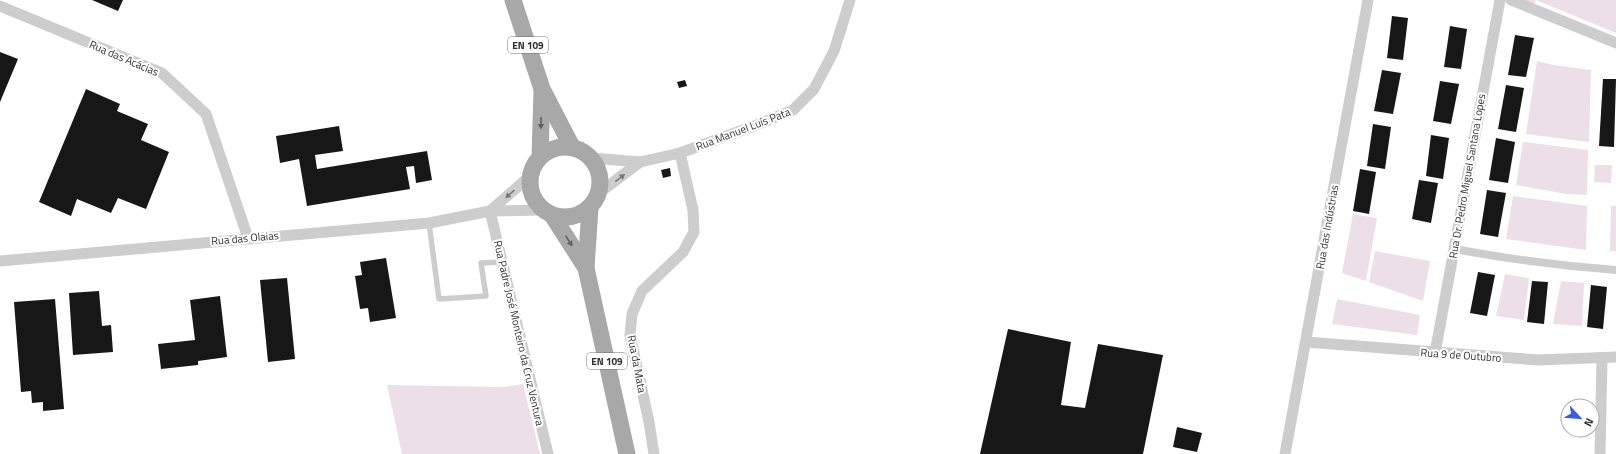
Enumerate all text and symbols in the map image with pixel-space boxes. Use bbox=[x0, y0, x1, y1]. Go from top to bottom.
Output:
street label: Rua das Acácias bbox=[87, 36, 161, 80]
road number: EN 109 bbox=[508, 37, 548, 53]
street label: Rua Dr. Pedro Miguel Santana Lopes bbox=[1445, 92, 1489, 260]
street label: Rua Manuel Luís Pata bbox=[694, 103, 793, 154]
one-way arrow bbox=[538, 117, 544, 130]
one-way arrow bbox=[614, 174, 625, 182]
street label: Rua das Indústrias bbox=[1312, 184, 1342, 270]
one-way arrow bbox=[505, 189, 515, 198]
street label: Rua das Olaias bbox=[211, 227, 279, 249]
one-way arrow bbox=[565, 236, 573, 247]
street label: Rua Padre José Monteiro da Cruz Ventura bbox=[490, 239, 548, 428]
street label: Rua da Mata bbox=[624, 334, 651, 395]
street label: Rua 9 de Outubro bbox=[1420, 344, 1502, 366]
road number: EN 109 bbox=[587, 353, 627, 369]
north arrow bbox=[1560, 398, 1600, 438]
text: N bbox=[1580, 415, 1598, 429]

